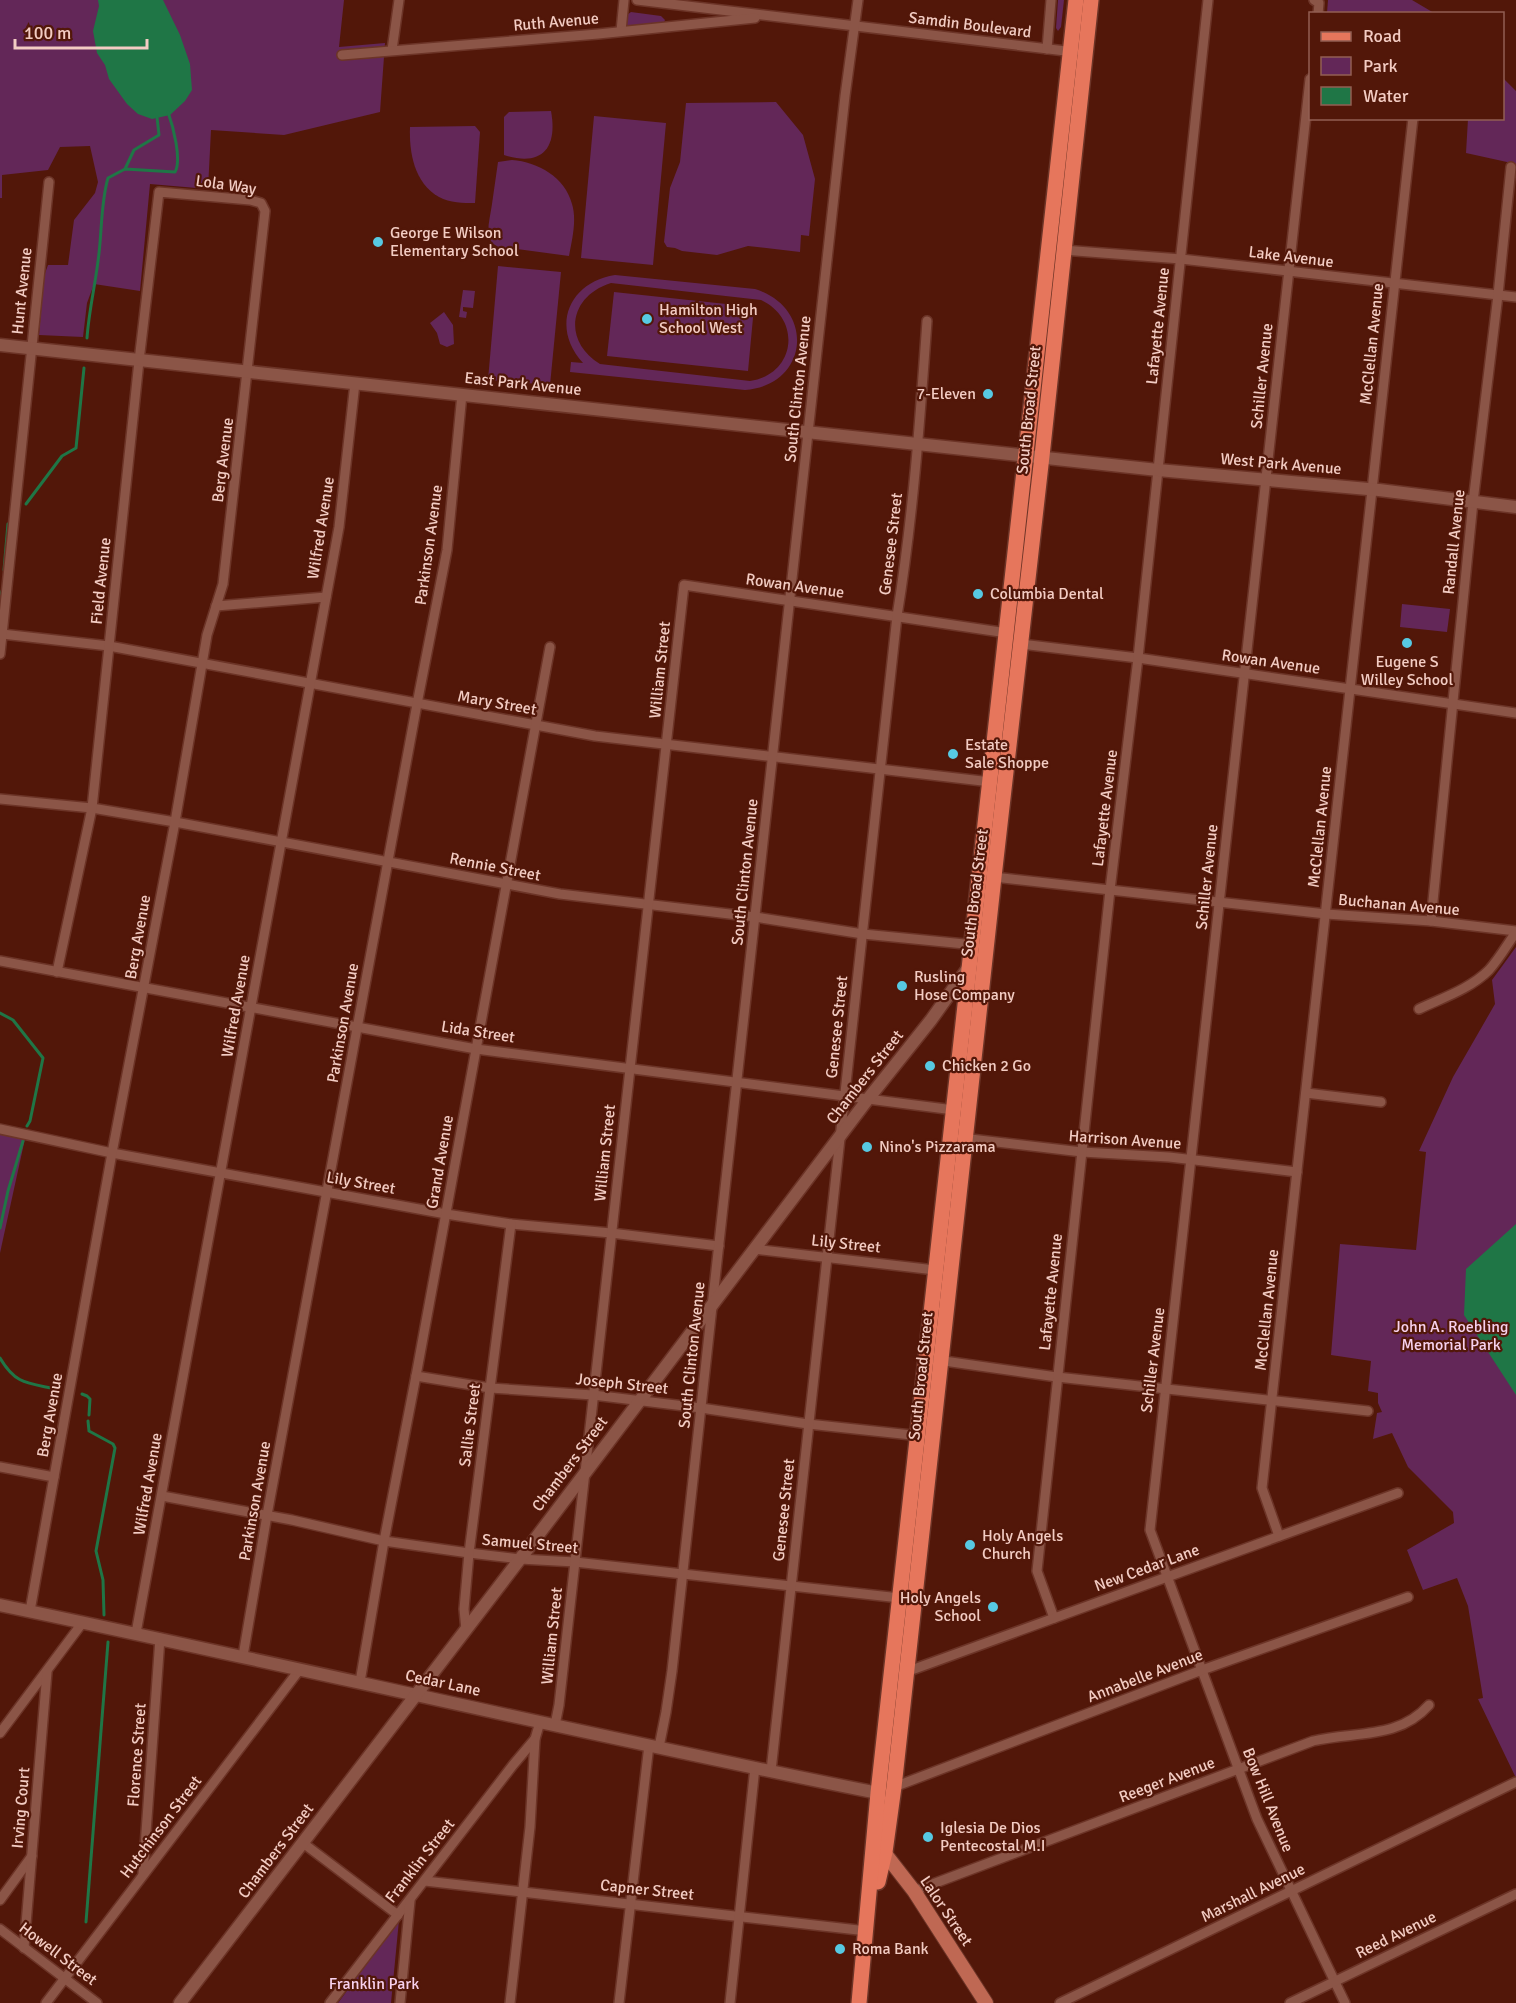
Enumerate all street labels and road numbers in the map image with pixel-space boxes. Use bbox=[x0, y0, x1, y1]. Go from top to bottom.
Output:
street label: Ruth Avenue bbox=[512, 8, 600, 36]
street label: Samdin Boulevard bbox=[908, 8, 1032, 42]
street label: Lola Way bbox=[194, 171, 258, 199]
street label: Lake Avenue bbox=[1247, 242, 1335, 272]
street label: Hunt Avenue bbox=[7, 246, 37, 336]
street label: Lafayette Avenue bbox=[1142, 267, 1174, 385]
street label: McClellan Avenue bbox=[1356, 282, 1388, 406]
street label: South Clinton Avenue bbox=[780, 315, 816, 463]
street label: Schiller Avenue bbox=[1247, 322, 1277, 430]
street label: South Broad Street bbox=[1012, 344, 1046, 475]
street label: East Park Avenue bbox=[464, 368, 582, 400]
street label: Berg Avenue bbox=[208, 416, 238, 504]
street label: West Park Avenue bbox=[1220, 449, 1342, 479]
street label: Wilfred Avenue bbox=[303, 475, 339, 581]
street label: Parkinson Avenue bbox=[411, 484, 447, 606]
street label: Randall Avenue bbox=[1439, 488, 1469, 596]
street label: Genesee Street bbox=[875, 491, 907, 596]
street label: Field Avenue bbox=[86, 537, 116, 625]
street label: Rowan Avenue bbox=[744, 569, 846, 603]
street label: William Street bbox=[645, 620, 675, 720]
street label: Rowan Avenue bbox=[1220, 645, 1322, 679]
street label: Mary Street bbox=[456, 686, 539, 720]
street label: Lafayette Avenue bbox=[1088, 748, 1122, 868]
street label: McClellan Avenue bbox=[1304, 765, 1336, 889]
street label: South Clinton Avenue bbox=[727, 798, 763, 946]
street label: Schiller Avenue bbox=[1192, 823, 1222, 931]
street label: South Broad Street bbox=[957, 827, 993, 958]
street label: Rennie Street bbox=[448, 848, 543, 886]
street label: Buchanan Avenue bbox=[1337, 890, 1461, 920]
street label: Berg Avenue bbox=[121, 893, 155, 981]
street label: Wilfred Avenue bbox=[217, 953, 255, 1059]
street label: Parkinson Avenue bbox=[323, 962, 363, 1084]
street label: Genesee Street bbox=[822, 974, 852, 1079]
street label: Lida Street bbox=[440, 1016, 517, 1048]
street label: Chambers Street bbox=[822, 1026, 908, 1128]
street label: William Street bbox=[590, 1103, 620, 1203]
street label: Grand Avenue bbox=[422, 1114, 458, 1210]
street label: Harrison Avenue bbox=[1068, 1126, 1182, 1154]
street label: Lily Street bbox=[325, 1167, 397, 1199]
street label: Lily Street bbox=[810, 1230, 882, 1258]
street label: Lafayette Avenue bbox=[1035, 1233, 1067, 1351]
street label: McClellan Avenue bbox=[1251, 1248, 1283, 1372]
street label: South Clinton Avenue bbox=[674, 1281, 710, 1429]
street label: Schiller Avenue bbox=[1137, 1306, 1169, 1414]
street label: South Broad Street bbox=[904, 1310, 938, 1441]
street label: Joseph Street bbox=[575, 1369, 670, 1399]
street label: Berg Avenue bbox=[33, 1371, 67, 1459]
street label: Sallie Street bbox=[455, 1382, 485, 1468]
street label: Chambers Street bbox=[528, 1412, 612, 1515]
street label: Wilfred Avenue bbox=[129, 1431, 167, 1537]
street label: Parkinson Avenue bbox=[235, 1440, 275, 1562]
street label: Genesee Street bbox=[769, 1457, 799, 1562]
street label: Samuel Street bbox=[481, 1530, 579, 1558]
street label: New Cedar Lane bbox=[1092, 1540, 1202, 1596]
street label: William Street bbox=[537, 1586, 567, 1686]
street label: Annabelle Avenue bbox=[1084, 1645, 1206, 1707]
street label: Cedar Lane bbox=[403, 1665, 483, 1701]
street label: Florence Street bbox=[123, 1702, 151, 1808]
street label: Bow Hill Avenue bbox=[1238, 1745, 1298, 1855]
street label: Reeger Avenue bbox=[1116, 1753, 1218, 1807]
street label: Irving Court bbox=[7, 1766, 35, 1850]
street label: Hutchinson Street bbox=[116, 1771, 206, 1882]
street label: Chambers Street bbox=[234, 1799, 318, 1902]
street label: Franklin Street bbox=[381, 1815, 459, 1907]
street label: Marshall Avenue bbox=[1198, 1859, 1308, 1927]
street label: Lalor Street bbox=[915, 1872, 977, 1950]
street label: Capner Street bbox=[599, 1875, 695, 1905]
street label: Reed Avenue bbox=[1352, 1907, 1440, 1963]
street label: Howell Street bbox=[15, 1918, 101, 1990]

